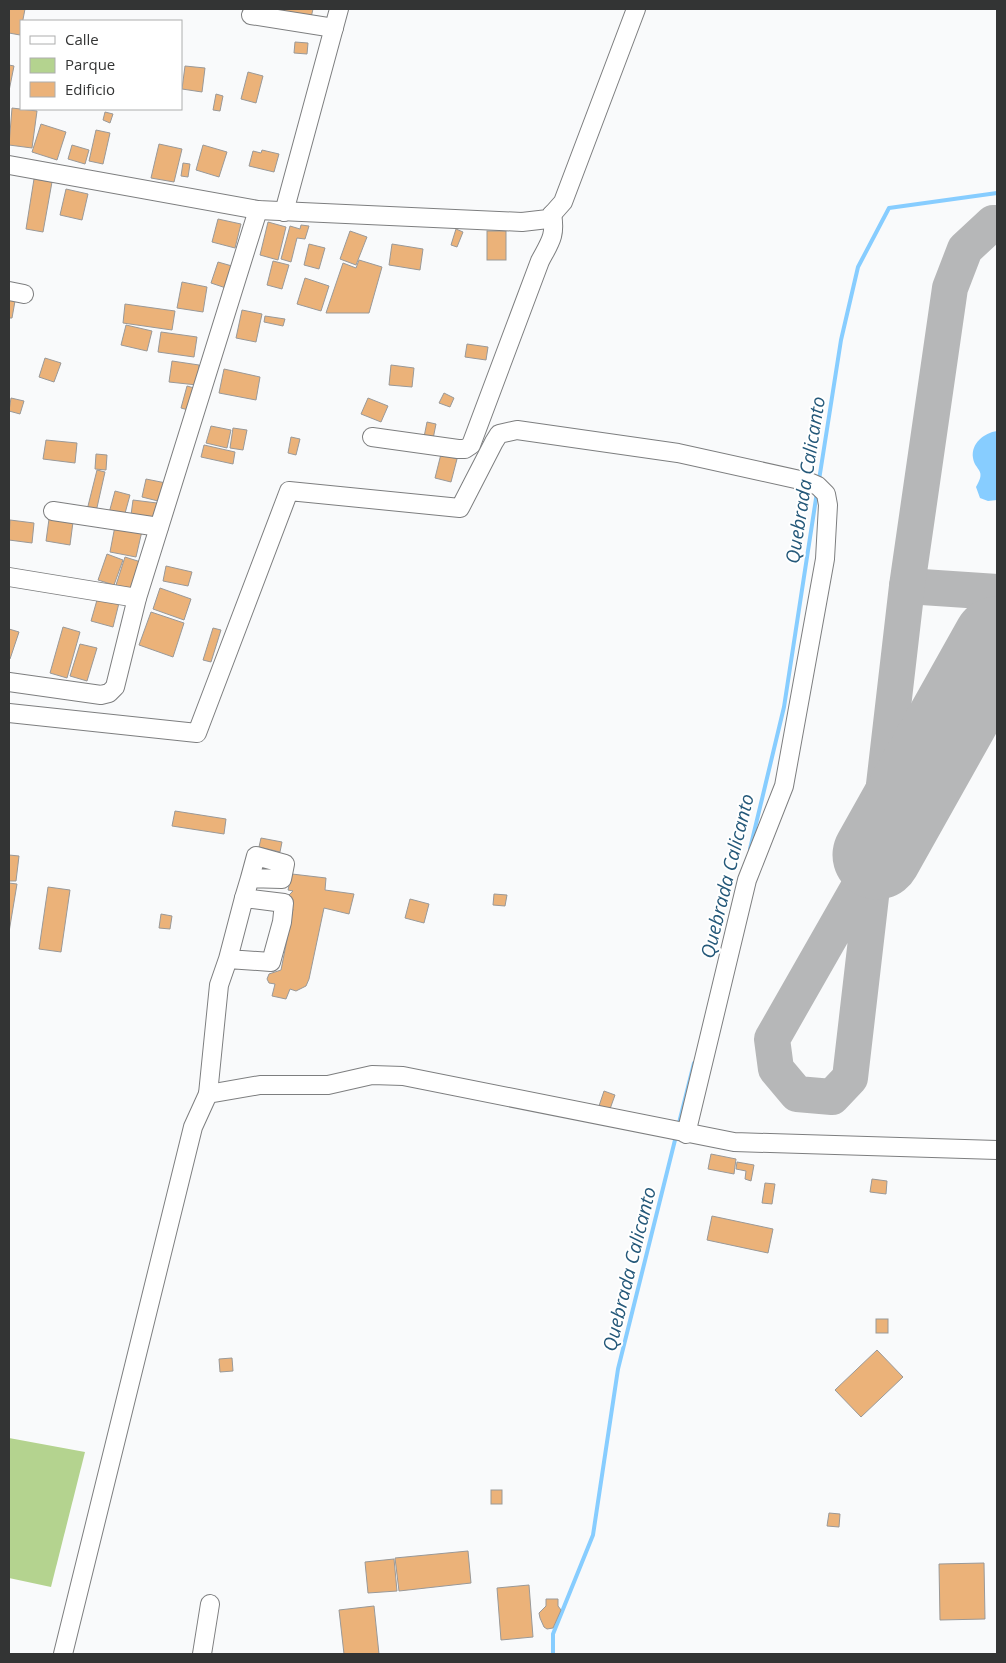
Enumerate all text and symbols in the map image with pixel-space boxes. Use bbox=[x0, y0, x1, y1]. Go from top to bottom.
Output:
legend bbox=[20, 20, 182, 110]
text: Calle bbox=[65, 29, 99, 49]
text: Parque bbox=[65, 54, 115, 74]
text: Edificio bbox=[65, 79, 115, 99]
water label: Quebrada Calicanto bbox=[779, 395, 831, 565]
water label: Quebrada Calicanto bbox=[694, 791, 760, 961]
water label: Quebrada Calicanto bbox=[596, 1184, 662, 1354]

